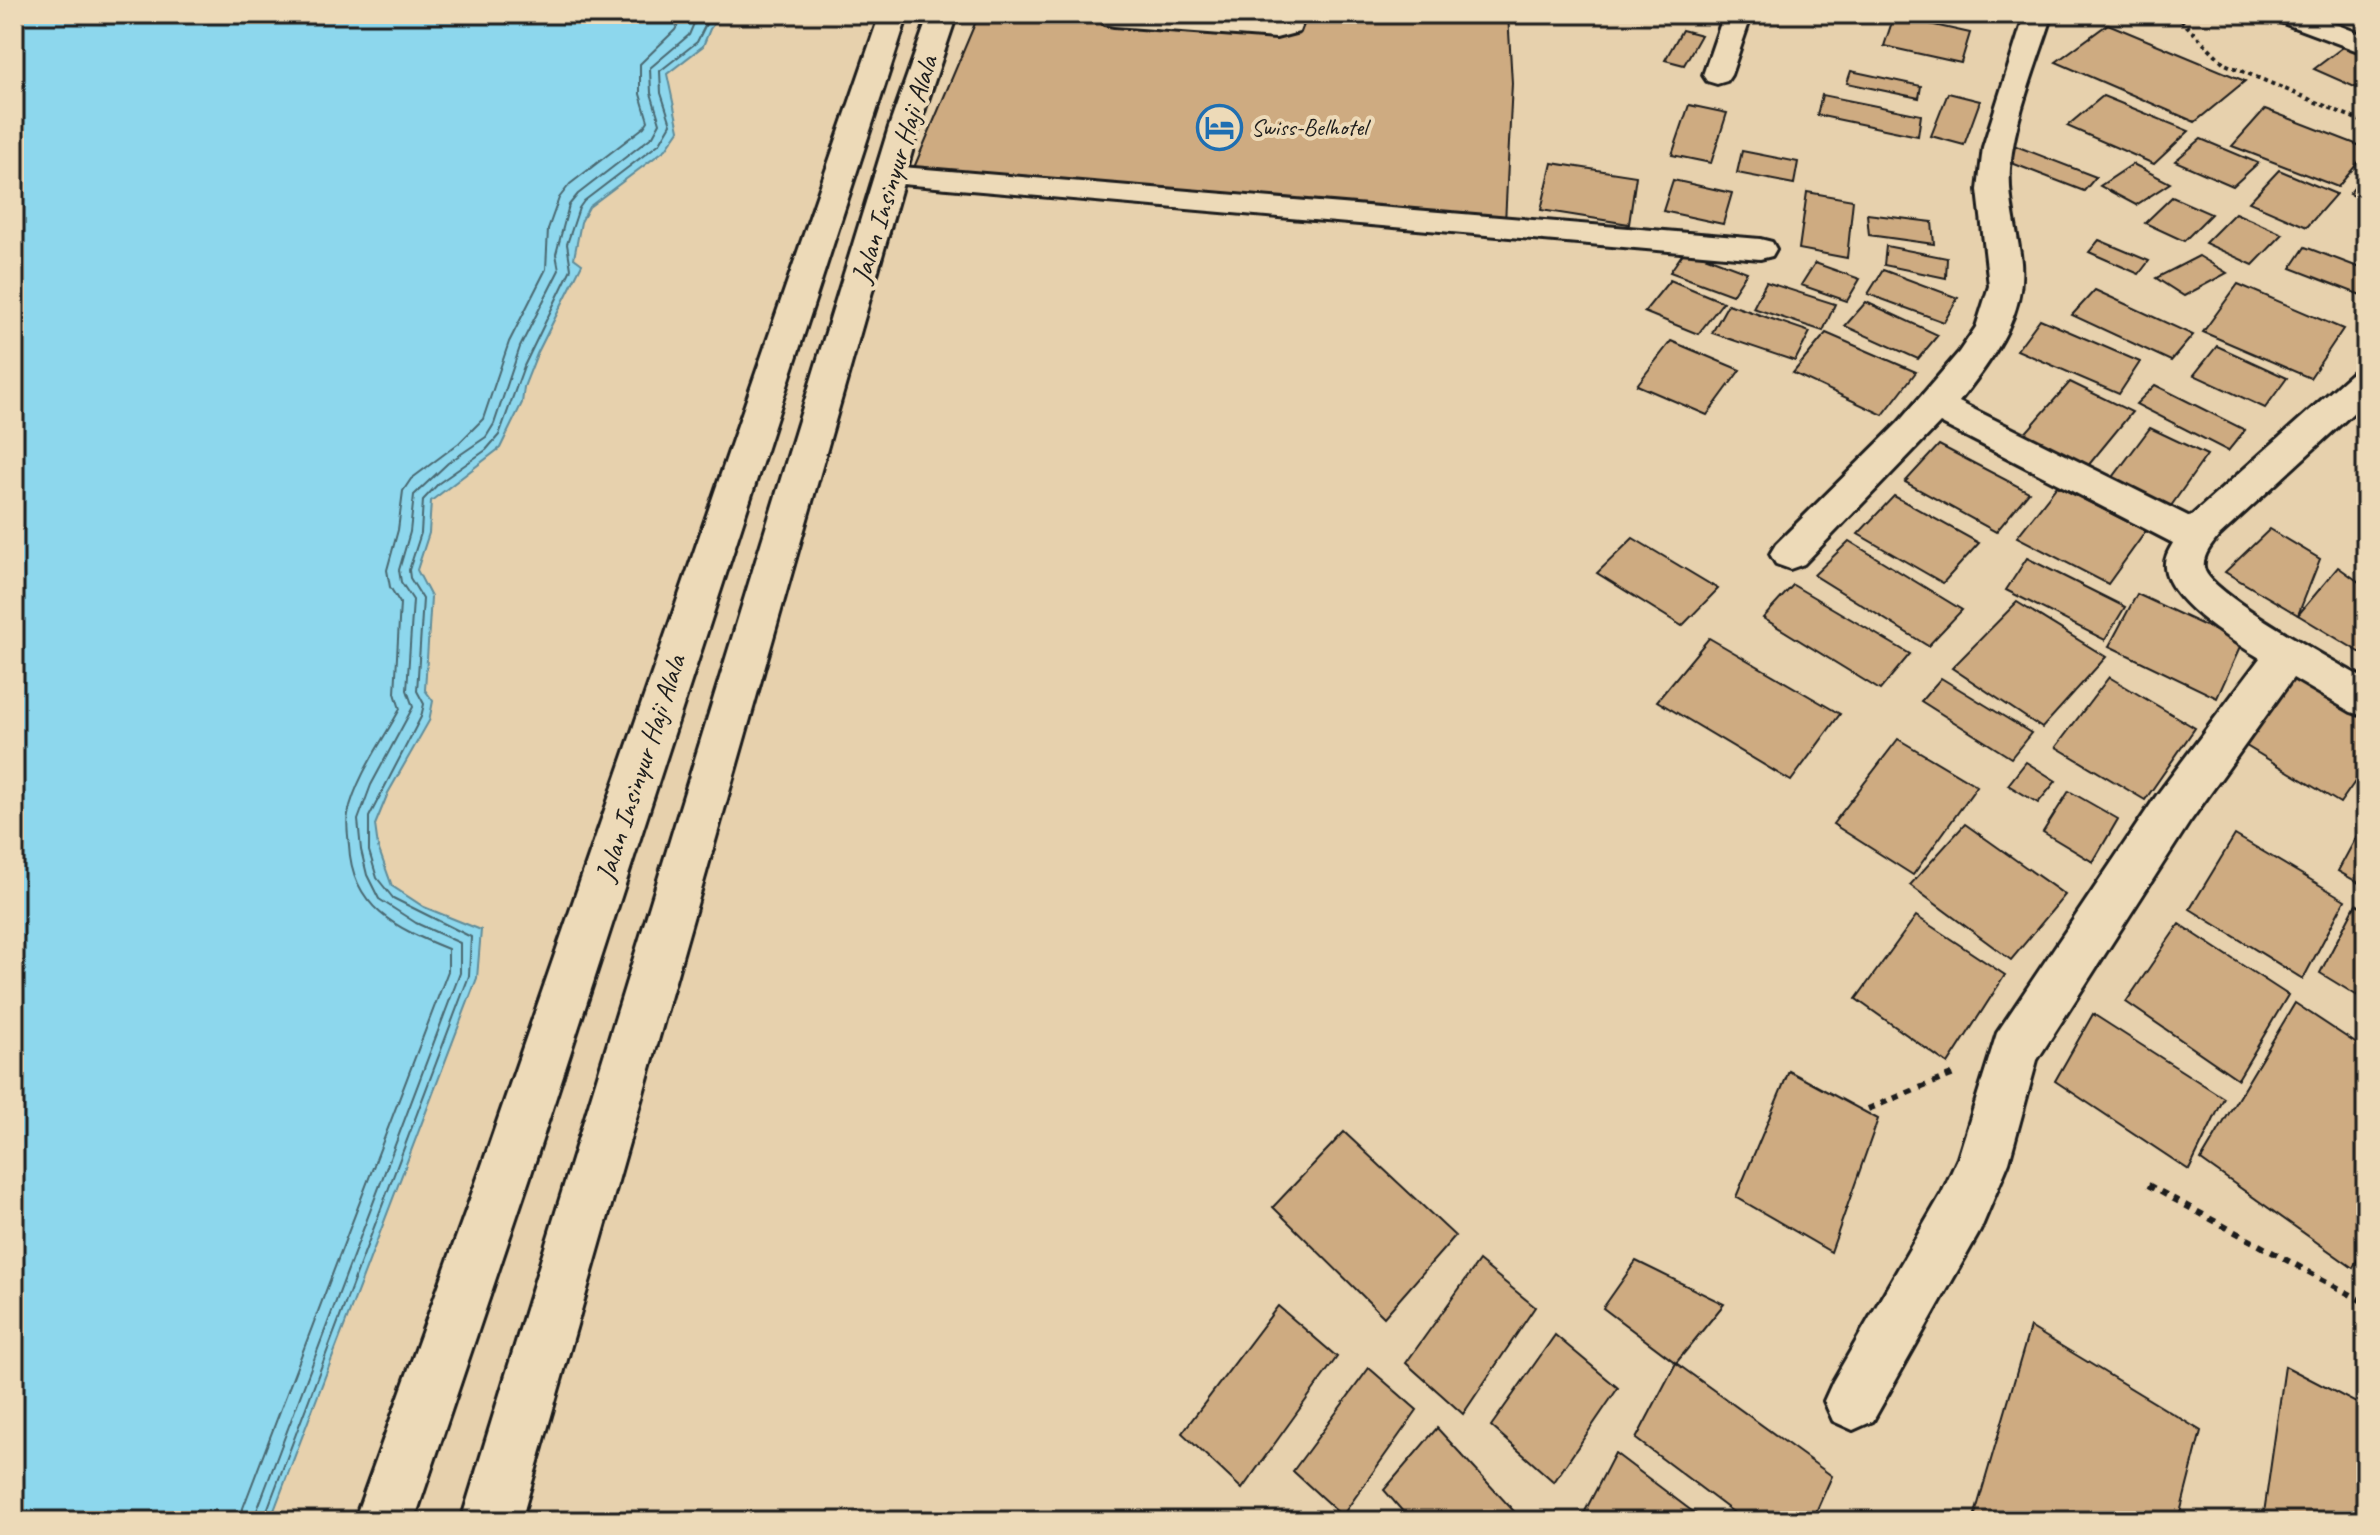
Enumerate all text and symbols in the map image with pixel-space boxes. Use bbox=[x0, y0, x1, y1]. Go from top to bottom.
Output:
street label: Jalan Insinyur Haji Alala bbox=[842, 50, 946, 289]
hotel icon: Swiss-Belhotel bbox=[1196, 103, 1244, 151]
place label: Swiss-Belhotel bbox=[1251, 112, 1371, 142]
street label: Jalan Insinyur Haji Alala bbox=[586, 649, 694, 887]

